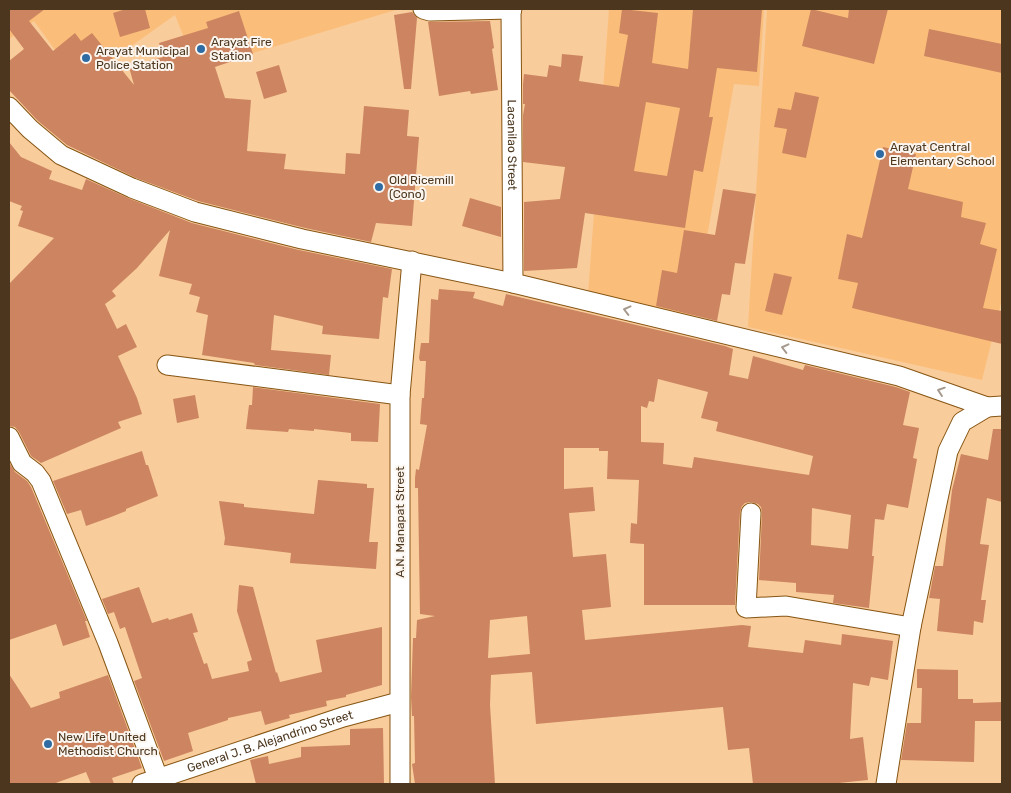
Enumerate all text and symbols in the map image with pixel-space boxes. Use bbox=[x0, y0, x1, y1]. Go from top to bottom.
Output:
place label: Arayat Fire Station bbox=[211, 35, 272, 63]
marker: Arayat Fire Station bbox=[195, 43, 207, 55]
place label: Arayat Municipal Police Station bbox=[96, 44, 189, 72]
marker: Arayat Municipal Police Station bbox=[80, 52, 92, 64]
street label: Lacanilao Street bbox=[505, 99, 519, 191]
place label: Arayat Central Elementary School bbox=[890, 140, 995, 168]
marker: Arayat Central Elementary School bbox=[874, 148, 886, 160]
place label: Old Ricemill (Cono) bbox=[389, 173, 454, 201]
marker: Old Ricemill (Cono) bbox=[373, 181, 385, 193]
one-way arrow bbox=[622, 305, 631, 316]
one-way arrow bbox=[780, 343, 789, 354]
one-way arrow bbox=[938, 386, 946, 396]
street label: A.N. Manapat Street bbox=[393, 466, 407, 578]
street label: General J. B. Alejandrino Street bbox=[185, 708, 355, 775]
place label: New Life United Methodist Church bbox=[58, 730, 158, 758]
marker: New Life United Methodist Church bbox=[42, 738, 54, 750]

